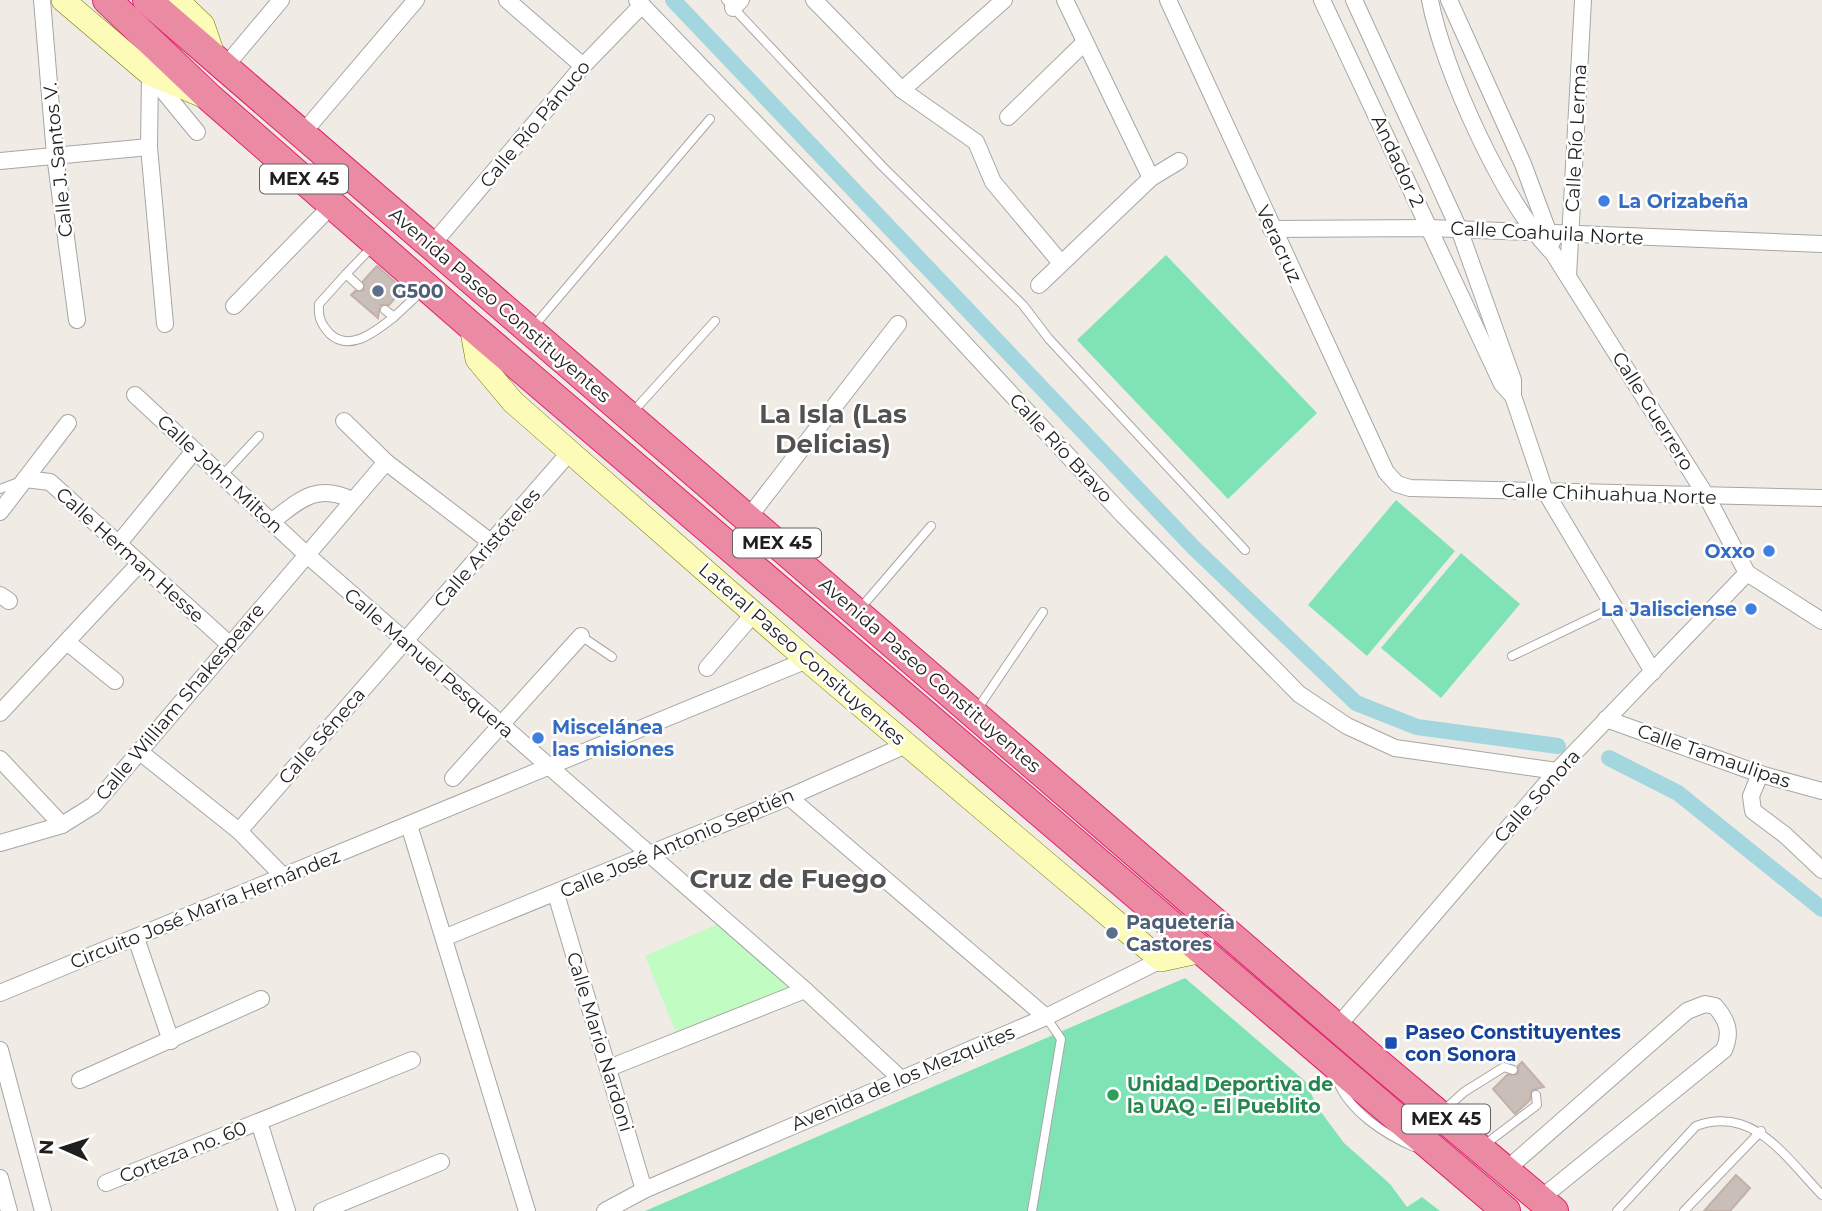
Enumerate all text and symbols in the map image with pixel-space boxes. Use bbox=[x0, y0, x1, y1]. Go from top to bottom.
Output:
street label: Calle Río Pánuco bbox=[475, 55, 595, 193]
street label: Calle Río Lerma bbox=[1561, 63, 1591, 213]
street label: Calle J. Santos V. bbox=[38, 82, 78, 238]
street label: Andador 2 bbox=[1367, 111, 1429, 211]
road number: MEX 45 bbox=[260, 164, 348, 194]
place label: La Orizabeña bbox=[1618, 190, 1749, 213]
marker: La Orizabeña bbox=[1596, 193, 1612, 209]
street label: Avenida Paseo Constituyentes bbox=[384, 202, 616, 408]
street label: Veracruz bbox=[1251, 202, 1307, 286]
street label: Calle Coahuila Norte bbox=[1450, 216, 1644, 250]
place label: G500 bbox=[392, 280, 444, 303]
marker: G500 bbox=[370, 283, 386, 299]
street label: Calle Guerrero bbox=[1607, 347, 1699, 475]
street label: Calle Río Bravo bbox=[1004, 389, 1118, 507]
district label: La Isla (Las Delicias) bbox=[759, 398, 907, 460]
street label: Calle John Milton bbox=[152, 410, 288, 538]
street label: Calle Chihuahua Norte bbox=[1501, 479, 1717, 509]
street label: Calle Herman Hesse bbox=[51, 482, 209, 628]
street label: Calle Aristóteles bbox=[429, 484, 545, 612]
road number: MEX 45 bbox=[733, 528, 821, 558]
place label: Oxxo bbox=[1705, 540, 1755, 563]
marker: Oxxo bbox=[1761, 543, 1777, 559]
street label: Lateral Paseo Consituyentes bbox=[694, 558, 910, 750]
street label: Avenida Paseo Constituyentes bbox=[814, 572, 1046, 778]
street label: Calle Manuel Pesquera bbox=[340, 583, 518, 743]
place label: La Jalisciense bbox=[1601, 598, 1737, 621]
street label: Calle William Shakespeare bbox=[91, 599, 269, 805]
marker: La Jalisciense bbox=[1743, 601, 1759, 617]
street label: Calle Séneca bbox=[274, 683, 370, 789]
place label: Miscelánea las misiones bbox=[552, 716, 674, 761]
street label: Calle Tamaulipas bbox=[1634, 719, 1794, 793]
marker: Miscelánea las misiones bbox=[530, 730, 546, 746]
street label: Calle Sonora bbox=[1489, 745, 1585, 847]
street label: Calle José Antonio Septién bbox=[556, 783, 798, 903]
street label: Circuito José María Hernández bbox=[67, 844, 343, 974]
district label: Cruz de Fuego bbox=[690, 863, 886, 895]
place label: Paquetería Castores bbox=[1126, 911, 1235, 956]
marker: Paquetería Castores bbox=[1104, 925, 1120, 941]
street label: Calle Mario Nardoni bbox=[562, 949, 638, 1135]
street label: Avenida de los Mezquites bbox=[788, 1021, 1018, 1135]
place label: Paseo Constituyentes con Sonora bbox=[1405, 1021, 1621, 1066]
marker: Paseo Constituyentes con Sonora bbox=[1383, 1035, 1399, 1051]
place label: Unidad Deportiva de la UAQ - El Pueblito bbox=[1127, 1073, 1333, 1118]
marker: Unidad Deportiva de la UAQ - El Pueblito bbox=[1105, 1087, 1121, 1103]
road number: MEX 45 bbox=[1402, 1104, 1490, 1134]
north arrow bbox=[28, 1113, 98, 1183]
street label: Corteza no. 60 bbox=[116, 1116, 250, 1188]
text: N bbox=[35, 1139, 58, 1155]

